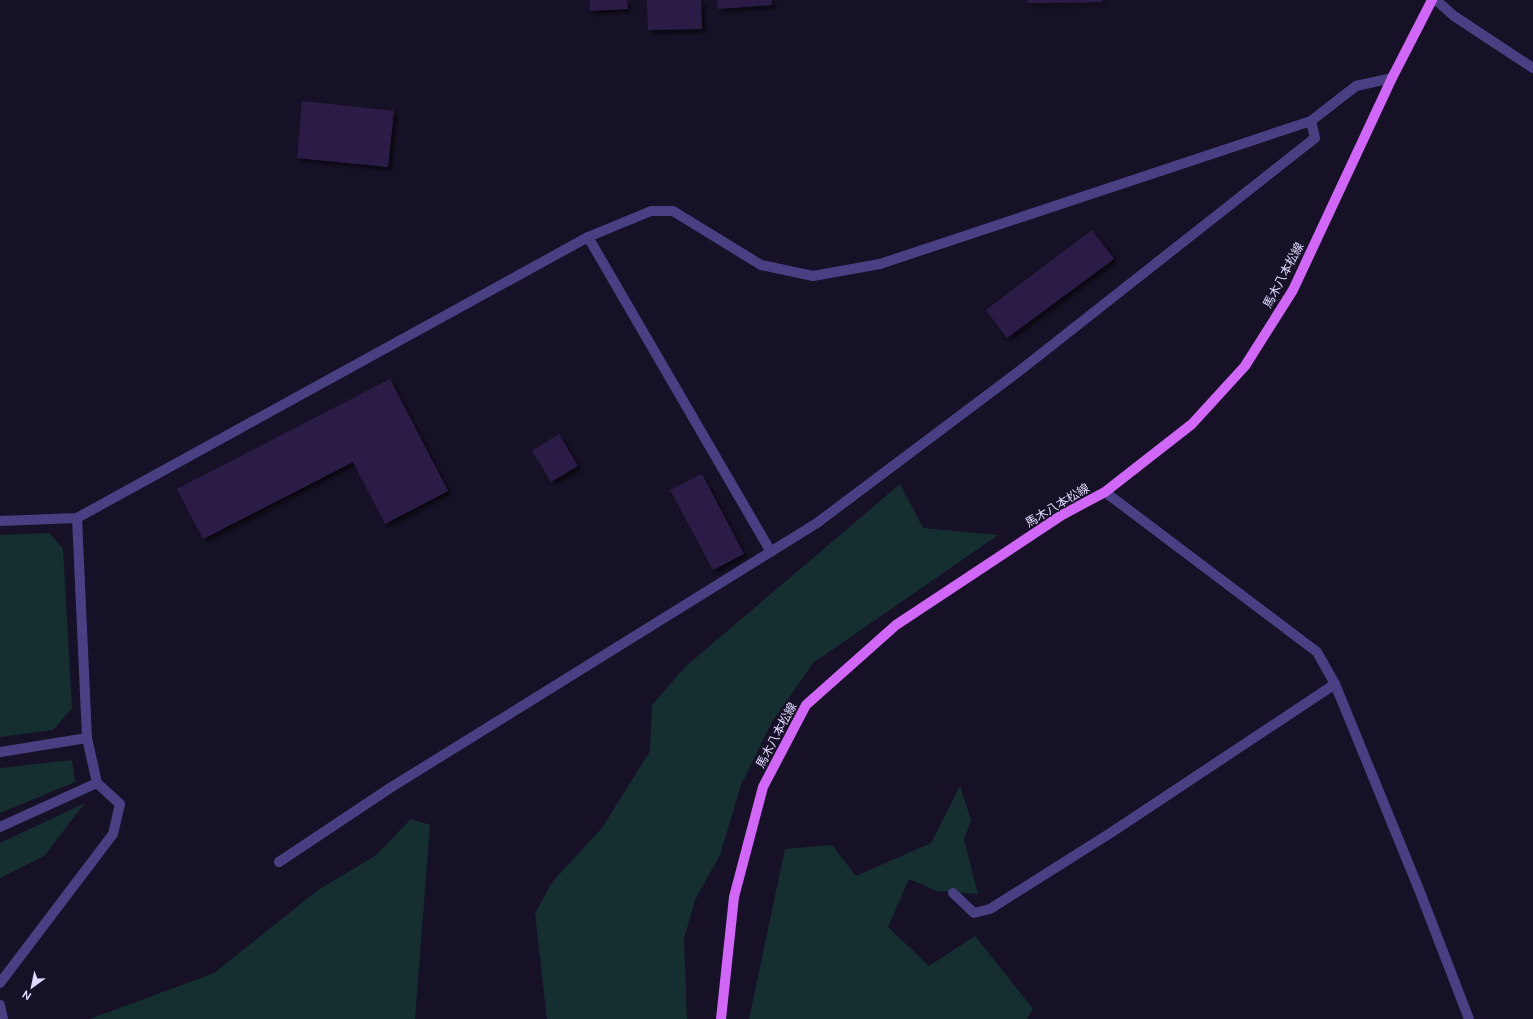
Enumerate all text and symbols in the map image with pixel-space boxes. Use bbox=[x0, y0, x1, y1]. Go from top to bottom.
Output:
street label: 馬木八本松線 bbox=[1260, 240, 1306, 310]
street label: 馬木八本松線 bbox=[1023, 481, 1091, 529]
street label: 馬木八本松線 bbox=[753, 700, 799, 770]
north arrow bbox=[12, 967, 52, 1007]
text: N bbox=[20, 988, 33, 1003]

